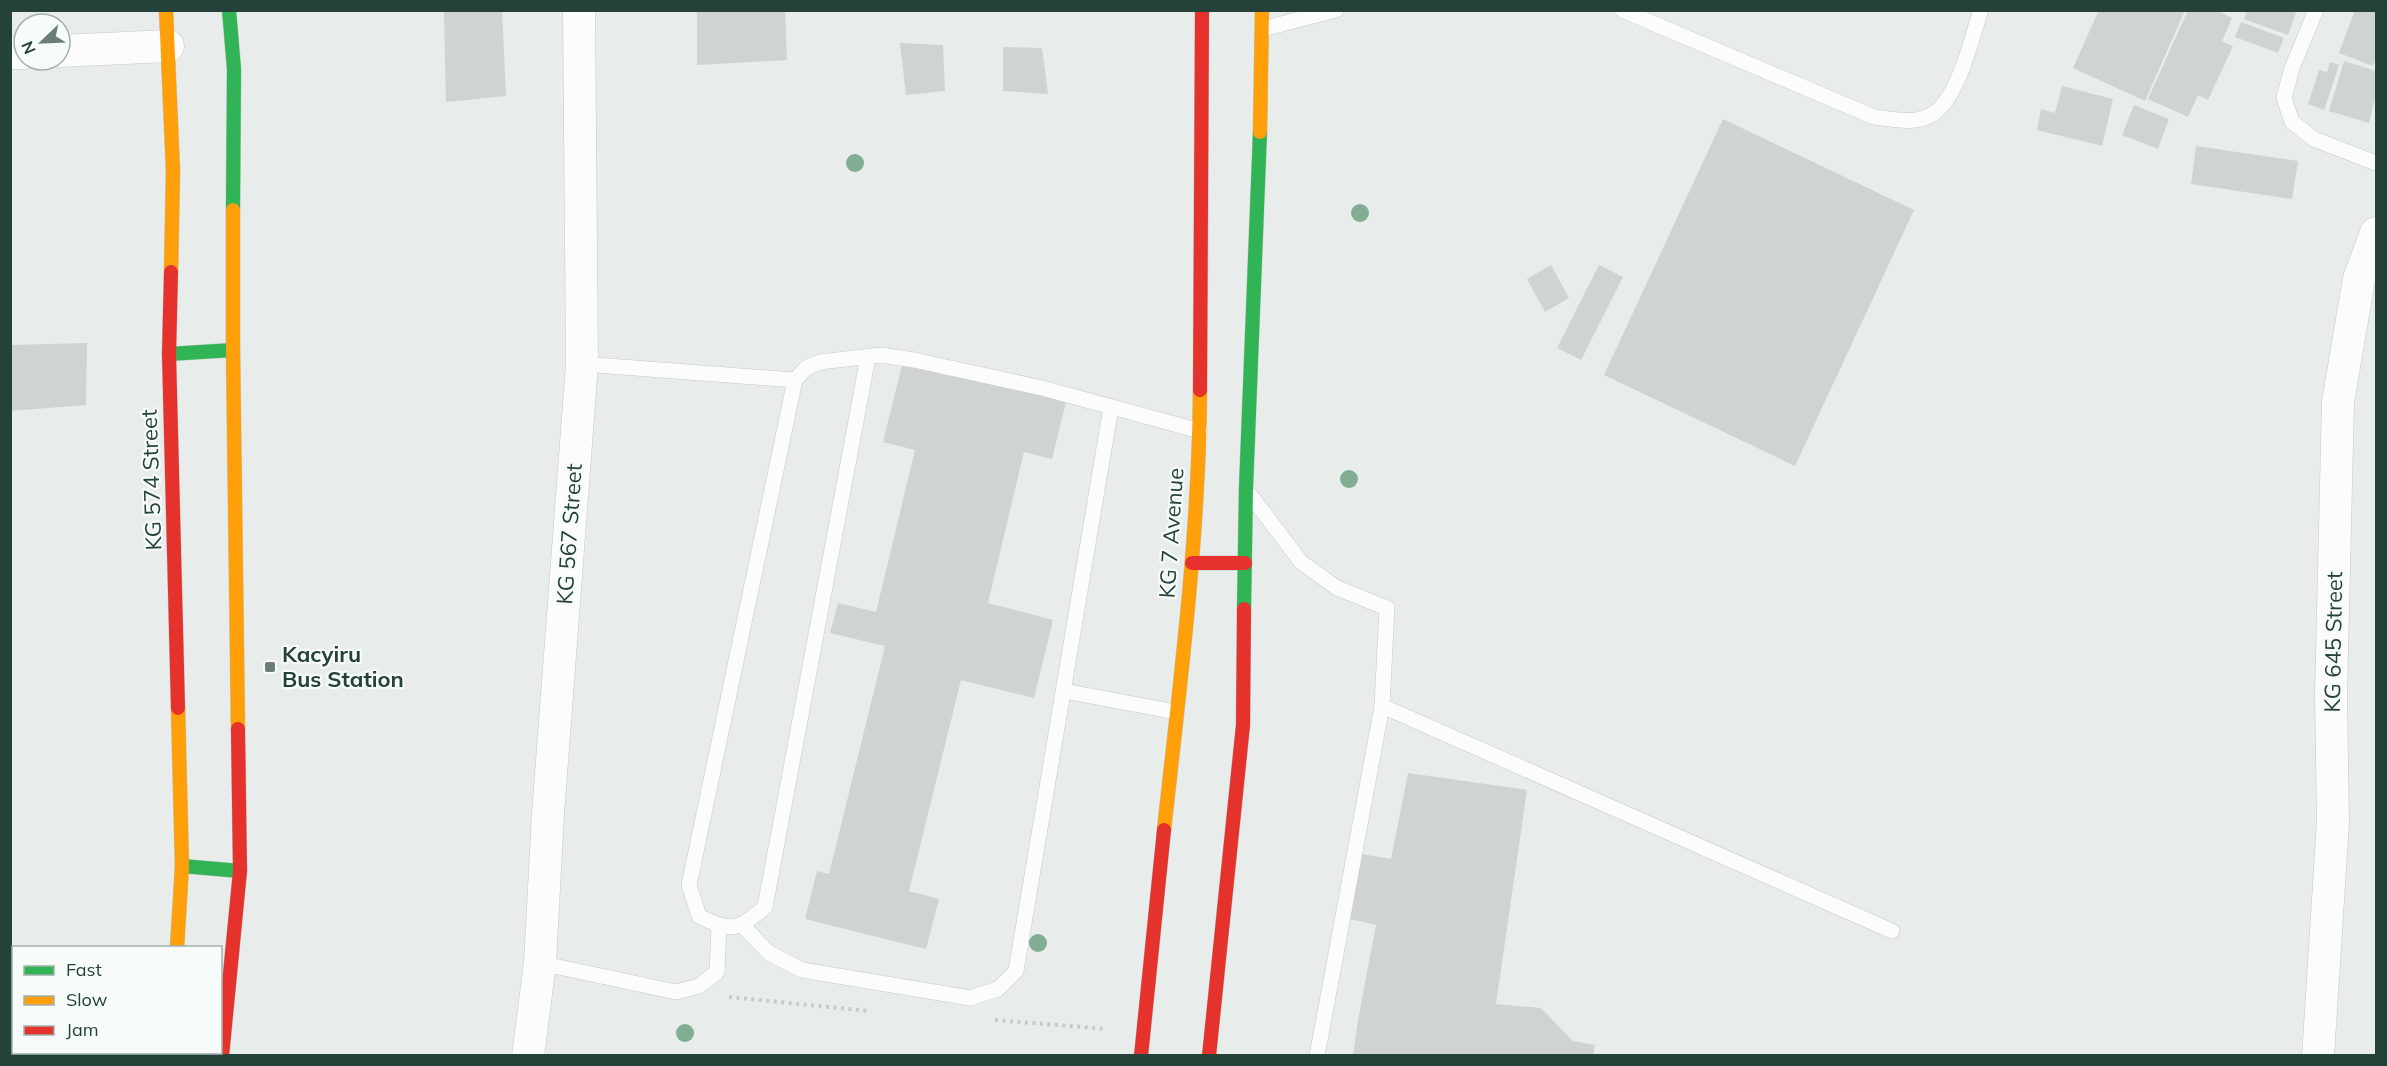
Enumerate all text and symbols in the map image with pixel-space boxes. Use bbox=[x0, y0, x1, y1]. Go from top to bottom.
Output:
north arrow bbox=[12, 12, 72, 72]
text: N bbox=[17, 38, 40, 57]
street label: KG 574 Street bbox=[135, 409, 167, 551]
street label: KG 567 Street bbox=[550, 462, 588, 605]
street label: KG 7 Avenue bbox=[1152, 467, 1190, 599]
street label: KG 645 Street bbox=[2318, 571, 2348, 713]
place label: Kacyiru Bus Station bbox=[282, 640, 404, 693]
marker: Kacyiru Bus Station bbox=[263, 660, 277, 674]
legend bbox=[12, 946, 222, 1054]
text: Fast bbox=[66, 958, 102, 981]
text: Slow bbox=[66, 988, 108, 1011]
text: Jam bbox=[66, 1018, 99, 1041]

